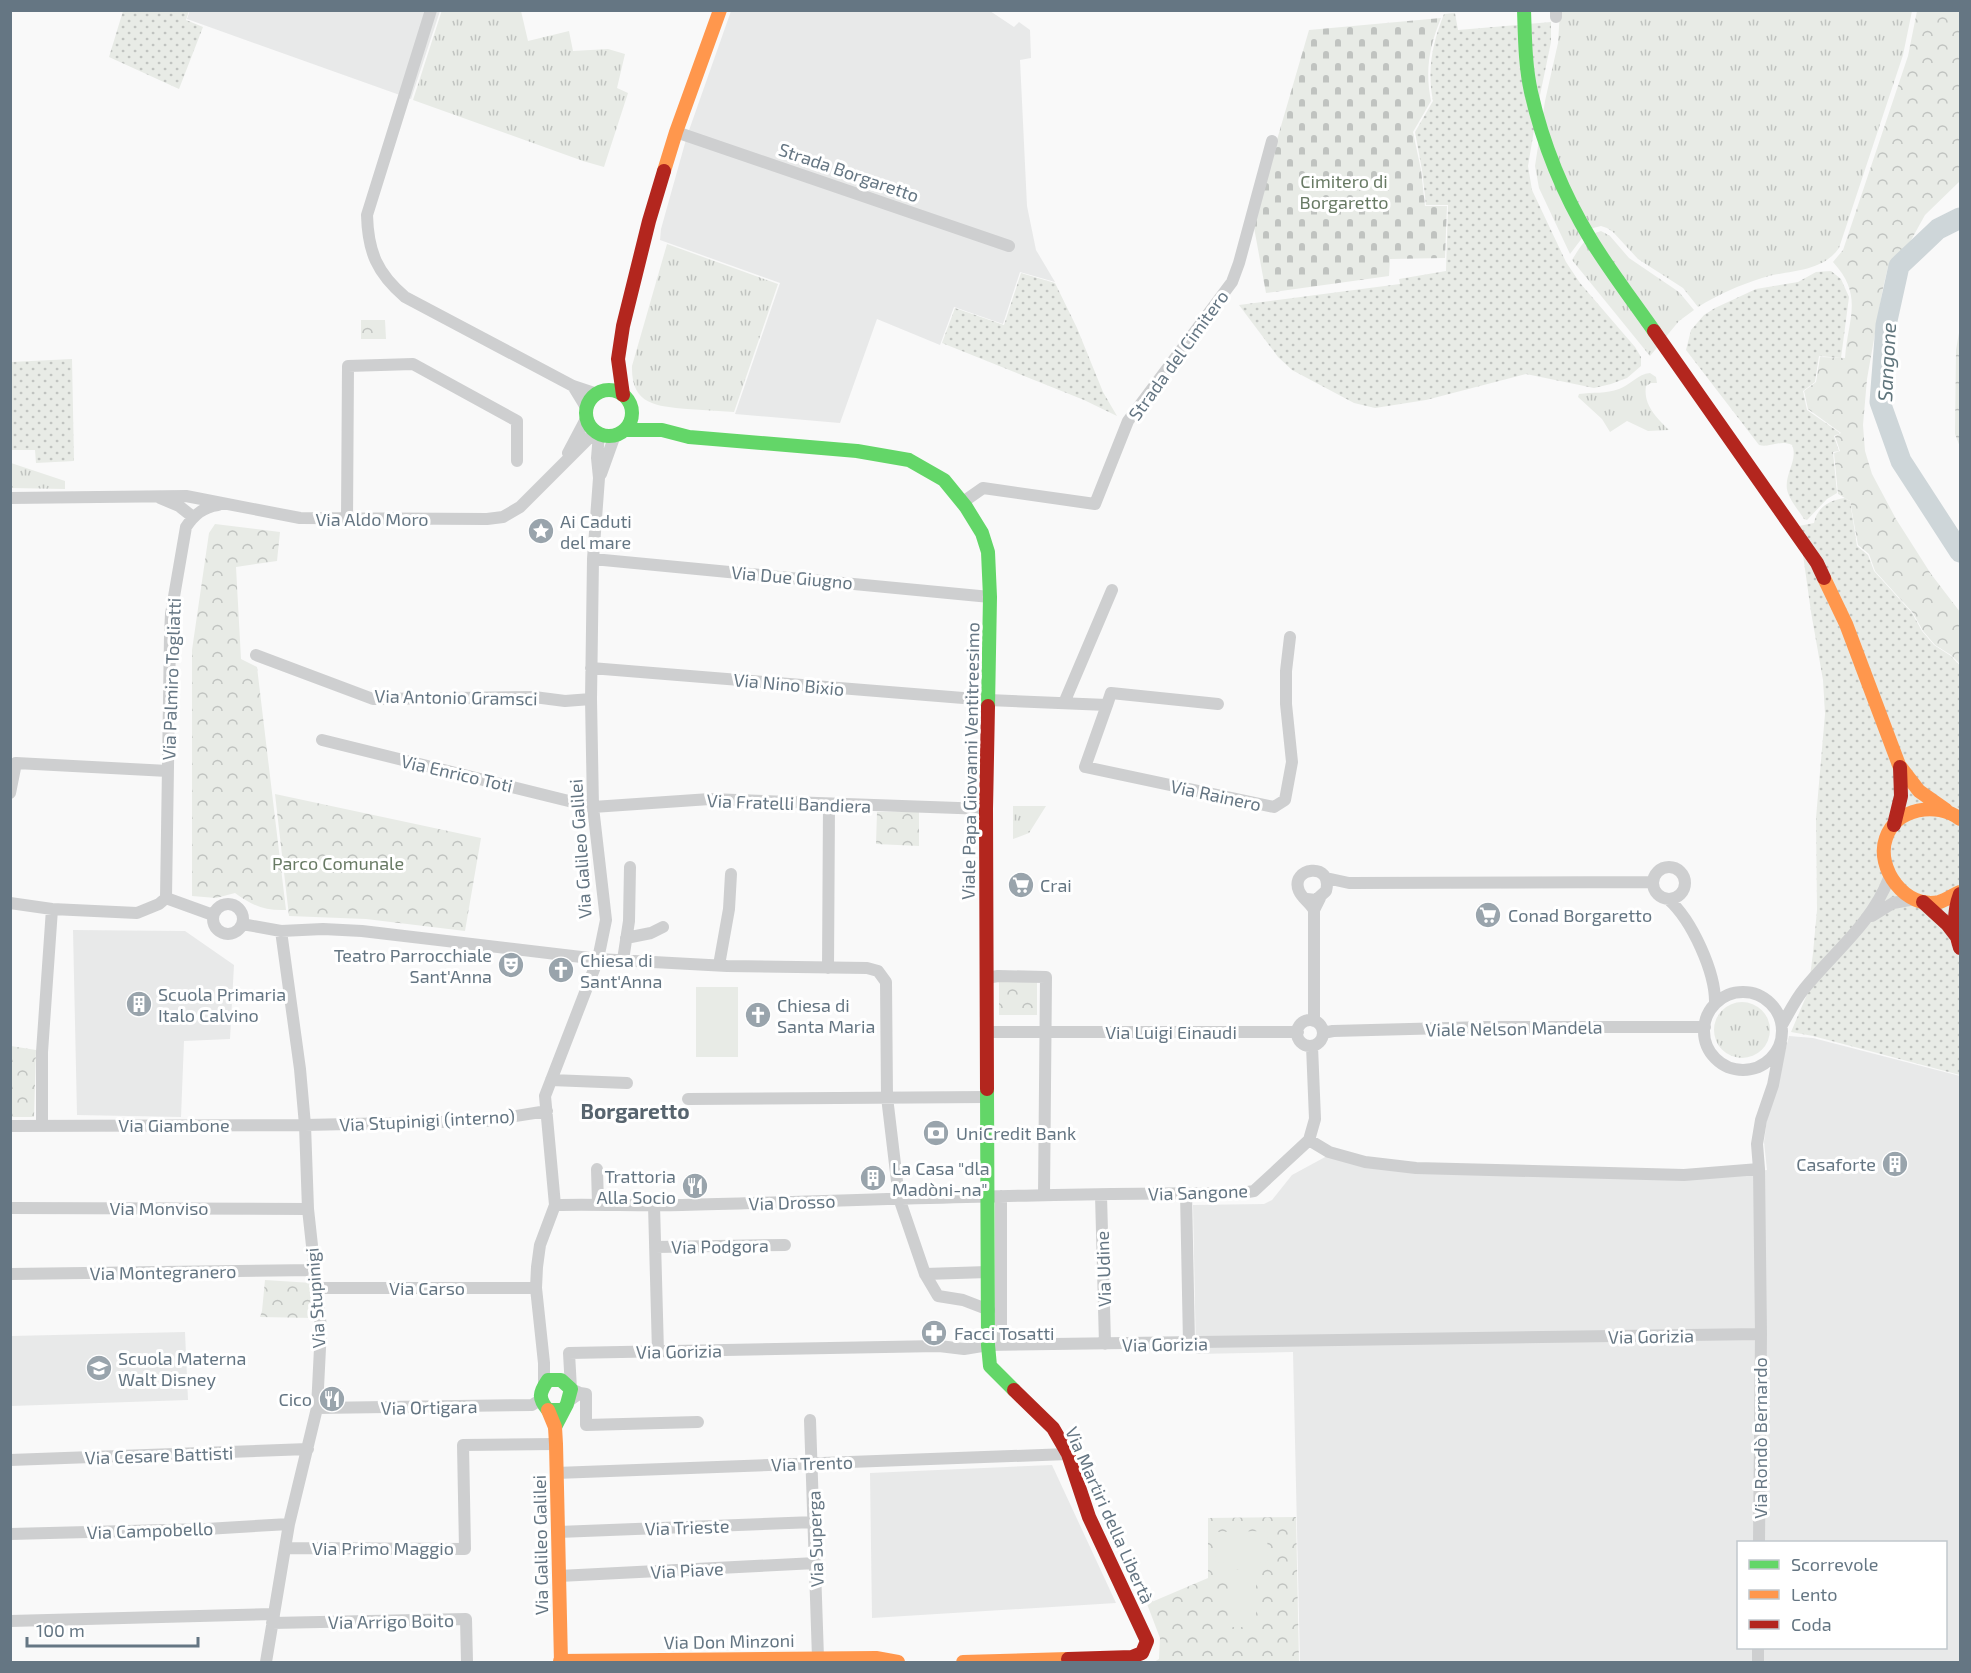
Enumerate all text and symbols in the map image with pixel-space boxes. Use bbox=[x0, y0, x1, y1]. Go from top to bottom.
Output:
street label: Strada Borgaretto bbox=[776, 138, 922, 206]
park label: Cimitero di Borgaretto bbox=[1300, 170, 1388, 213]
street label: Strada del Cimitero bbox=[1123, 286, 1233, 424]
water label: Sangone bbox=[1872, 322, 1900, 402]
street label: Via Aldo Moro bbox=[315, 508, 429, 530]
place label: Ai Caduti del mare bbox=[560, 510, 632, 553]
place icon: Ai Caduti del mare bbox=[526, 516, 556, 546]
street label: Via Due Giugno bbox=[730, 561, 854, 593]
street label: Via Palmiro Togliatti bbox=[157, 597, 185, 761]
street label: Viale Papa Giovanni Ventitreesimo bbox=[957, 622, 983, 900]
street label: Via Nino Bixio bbox=[733, 668, 845, 700]
street label: Via Antonio Gramsci bbox=[374, 685, 538, 709]
street label: Via Enrico Toti bbox=[399, 749, 515, 797]
street label: Via Rainero bbox=[1169, 775, 1263, 815]
street label: Via Galileo Galilei bbox=[564, 778, 596, 920]
street label: Via Fratelli Bandiera bbox=[706, 789, 872, 817]
park label: Parco Comunale bbox=[272, 852, 404, 874]
supermarket icon: Crai bbox=[1006, 870, 1036, 900]
place label: Crai bbox=[1040, 874, 1072, 896]
supermarket icon: Conad Borgaretto bbox=[1473, 900, 1503, 930]
place label: Conad Borgaretto bbox=[1508, 904, 1652, 926]
place label: Teatro Parrocchiale Sant'Anna bbox=[334, 944, 492, 987]
place label: Chiesa di Sant'Anna bbox=[580, 949, 662, 992]
theatre icon: Teatro Parrocchiale Sant'Anna bbox=[496, 950, 526, 980]
church icon: Chiesa di Sant'Anna bbox=[546, 955, 576, 985]
place label: Scuola Primaria Italo Calvino bbox=[158, 983, 286, 1026]
building icon: Scuola Primaria Italo Calvino bbox=[124, 989, 154, 1019]
place label: Chiesa di Santa Maria bbox=[777, 994, 875, 1037]
church icon: Chiesa di Santa Maria bbox=[743, 1000, 773, 1030]
street label: Viale Nelson Mandela bbox=[1425, 1015, 1603, 1041]
street label: Via Luigi Einaudi bbox=[1105, 1021, 1237, 1043]
district label: Borgaretto bbox=[580, 1098, 690, 1123]
street label: Via Stupinigi (interno) bbox=[339, 1104, 515, 1136]
street label: Via Giambone bbox=[118, 1114, 230, 1136]
bank icon: UniCredit Bank bbox=[921, 1118, 951, 1148]
place label: UniCredit Bank bbox=[956, 1122, 1076, 1144]
building icon: Casaforte bbox=[1880, 1149, 1910, 1179]
place label: Casaforte bbox=[1796, 1153, 1876, 1175]
place label: La Casa "dla Madòni-na" bbox=[892, 1157, 990, 1200]
building icon: La Casa "dla Madòni-na" bbox=[858, 1163, 888, 1193]
place label: Trattoria Alla Socio bbox=[596, 1165, 676, 1208]
restaurant icon: Trattoria Alla Socio bbox=[680, 1171, 710, 1201]
street label: Via Sangone bbox=[1148, 1179, 1248, 1205]
street label: Via Drosso bbox=[748, 1189, 836, 1215]
street label: Via Monviso bbox=[109, 1197, 209, 1219]
street label: Via Udine bbox=[1091, 1231, 1115, 1307]
street label: Via Podgora bbox=[671, 1234, 769, 1258]
street label: Via Stupinigi bbox=[301, 1247, 329, 1349]
street label: Via Montegranero bbox=[89, 1260, 237, 1284]
street label: Via Carso bbox=[389, 1277, 465, 1299]
pharmacy icon: Facci Tosatti bbox=[919, 1318, 949, 1348]
place label: Facci Tosatti bbox=[954, 1322, 1055, 1344]
street label: Via Gorizia bbox=[1608, 1324, 1694, 1348]
street label: Via Gorizia bbox=[1122, 1332, 1208, 1356]
street label: Via Gorizia bbox=[636, 1339, 722, 1363]
place label: Scuola Materna Walt Disney bbox=[118, 1347, 246, 1390]
school or university icon: Scuola Materna Walt Disney bbox=[84, 1353, 114, 1383]
street label: Via Rondò Bernardo bbox=[1749, 1357, 1771, 1519]
restaurant icon: Cico bbox=[317, 1384, 347, 1414]
place label: Cico bbox=[278, 1388, 312, 1410]
street label: Via Ortigara bbox=[380, 1395, 478, 1419]
street label: Via Martiri della Libertà bbox=[1061, 1423, 1159, 1607]
street label: Via Cesare Battisti bbox=[84, 1441, 234, 1469]
street label: Via Trento bbox=[771, 1451, 853, 1475]
street label: Via Galileo Galilei bbox=[528, 1475, 552, 1615]
street label: Via Superga bbox=[802, 1490, 828, 1588]
street label: Via Trieste bbox=[644, 1515, 730, 1539]
street label: Via Campobello bbox=[86, 1517, 214, 1543]
street label: Via Primo Maggio bbox=[312, 1537, 454, 1559]
legend bbox=[1737, 1541, 1947, 1649]
text: Scorrevole bbox=[1791, 1553, 1878, 1575]
street label: Via Piave bbox=[650, 1557, 724, 1583]
text: Lento bbox=[1791, 1583, 1837, 1605]
street label: Via Arrigo Boito bbox=[328, 1609, 454, 1633]
scale bar bbox=[27, 1610, 198, 1648]
text: Coda bbox=[1791, 1613, 1832, 1635]
text: 100 m bbox=[36, 1619, 85, 1641]
street label: Via Don Minzoni bbox=[663, 1629, 795, 1653]

